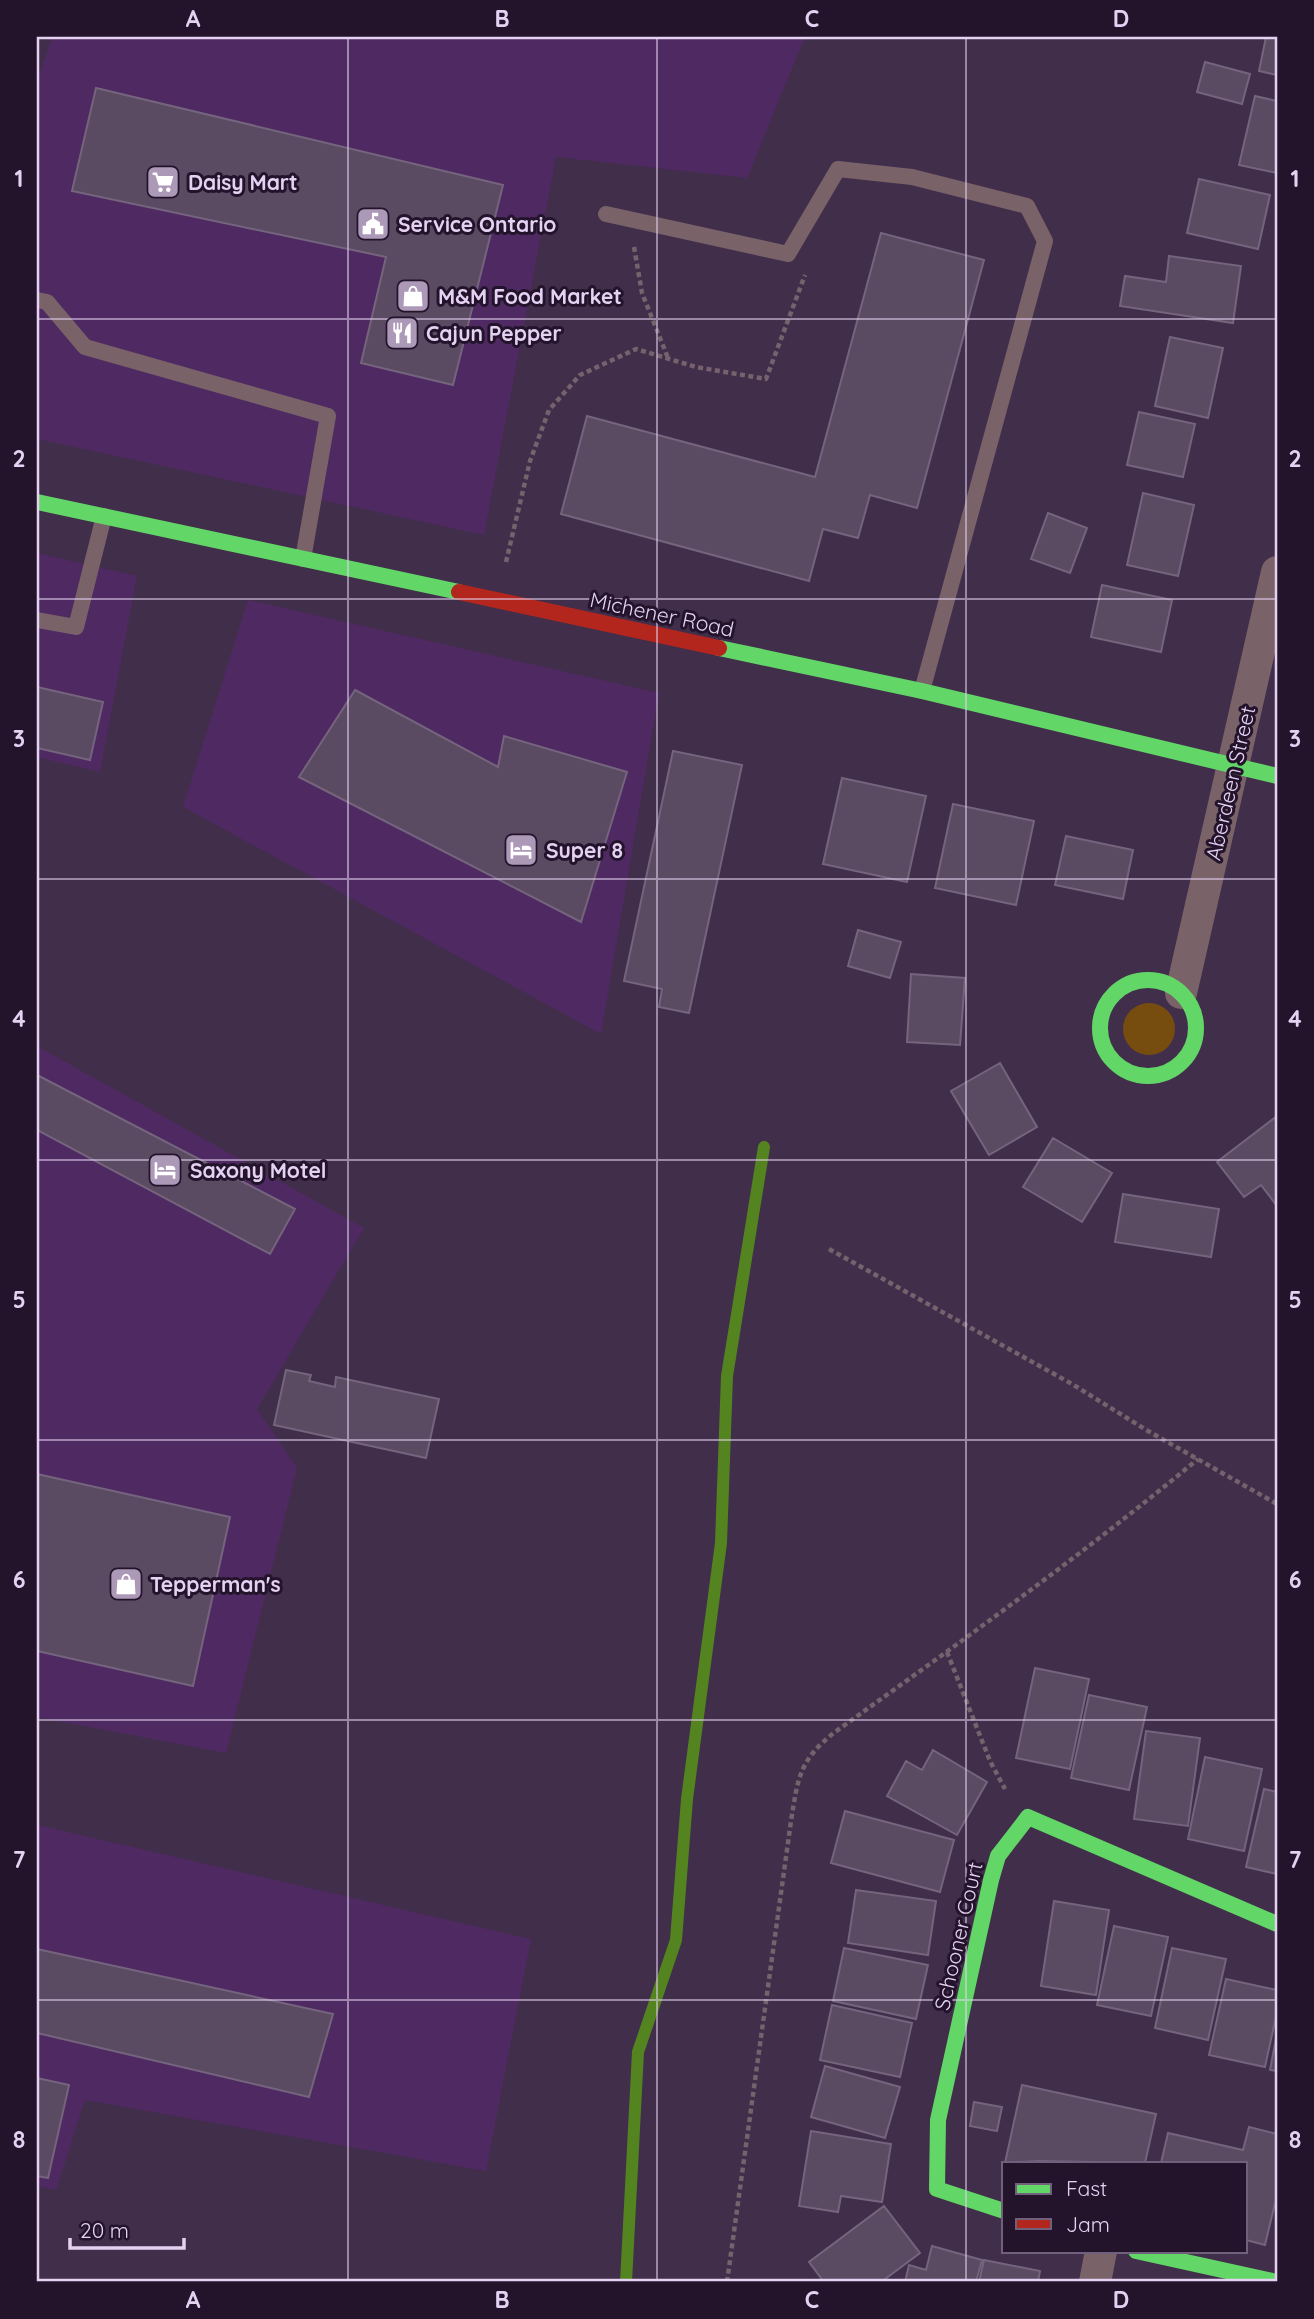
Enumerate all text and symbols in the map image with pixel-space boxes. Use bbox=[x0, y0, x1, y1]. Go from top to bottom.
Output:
text: A bbox=[186, 4, 201, 33]
text: B bbox=[494, 4, 510, 33]
text: C bbox=[805, 4, 819, 33]
text: D bbox=[1113, 4, 1129, 33]
supermarket icon: Daisy Mart bbox=[144, 163, 182, 201]
text: 1 bbox=[15, 164, 23, 193]
text: 1 bbox=[1291, 164, 1299, 193]
place label: Daisy Mart bbox=[188, 169, 298, 195]
public building icon: Service Ontario bbox=[354, 205, 392, 243]
place label: Service Ontario bbox=[398, 211, 556, 237]
shop icon: M&M Food Market bbox=[394, 277, 432, 315]
place label: M&M Food Market bbox=[438, 283, 622, 309]
restaurant icon: Cajun Pepper bbox=[383, 314, 421, 352]
place label: Cajun Pepper bbox=[426, 320, 562, 346]
text: 2 bbox=[12, 444, 26, 473]
text: 2 bbox=[1288, 444, 1302, 473]
street label: Michener Road bbox=[588, 586, 736, 642]
street label: Aberdeen Street bbox=[1200, 703, 1260, 863]
text: 3 bbox=[13, 724, 25, 753]
text: 3 bbox=[1289, 724, 1301, 753]
hotel icon: Super 8 bbox=[502, 831, 540, 869]
place label: Super 8 bbox=[546, 837, 623, 863]
text: 4 bbox=[12, 1004, 26, 1033]
text: 4 bbox=[1288, 1004, 1302, 1033]
hotel icon: Saxony Motel bbox=[146, 1151, 184, 1189]
place label: Saxony Motel bbox=[190, 1157, 327, 1183]
text: 5 bbox=[12, 1285, 26, 1314]
text: 5 bbox=[1288, 1285, 1302, 1314]
text: 6 bbox=[13, 1565, 25, 1594]
shop icon: Tepperman's bbox=[107, 1565, 145, 1603]
text: 6 bbox=[1289, 1565, 1301, 1594]
place label: Tepperman's bbox=[150, 1571, 281, 1597]
text: 7 bbox=[13, 1845, 26, 1874]
text: 7 bbox=[1289, 1845, 1302, 1874]
street label: Schooner Court bbox=[928, 1859, 988, 2013]
text: 8 bbox=[13, 2125, 25, 2154]
text: 8 bbox=[1289, 2125, 1301, 2154]
legend bbox=[1002, 2162, 1248, 2252]
text: Fast bbox=[1066, 2175, 1107, 2201]
scale bar bbox=[70, 2207, 184, 2251]
text: Jam bbox=[1066, 2211, 1110, 2237]
text: 20 m bbox=[80, 2217, 129, 2243]
text: A bbox=[186, 2285, 201, 2314]
text: B bbox=[494, 2285, 510, 2314]
text: C bbox=[805, 2285, 819, 2314]
text: D bbox=[1113, 2285, 1129, 2314]

